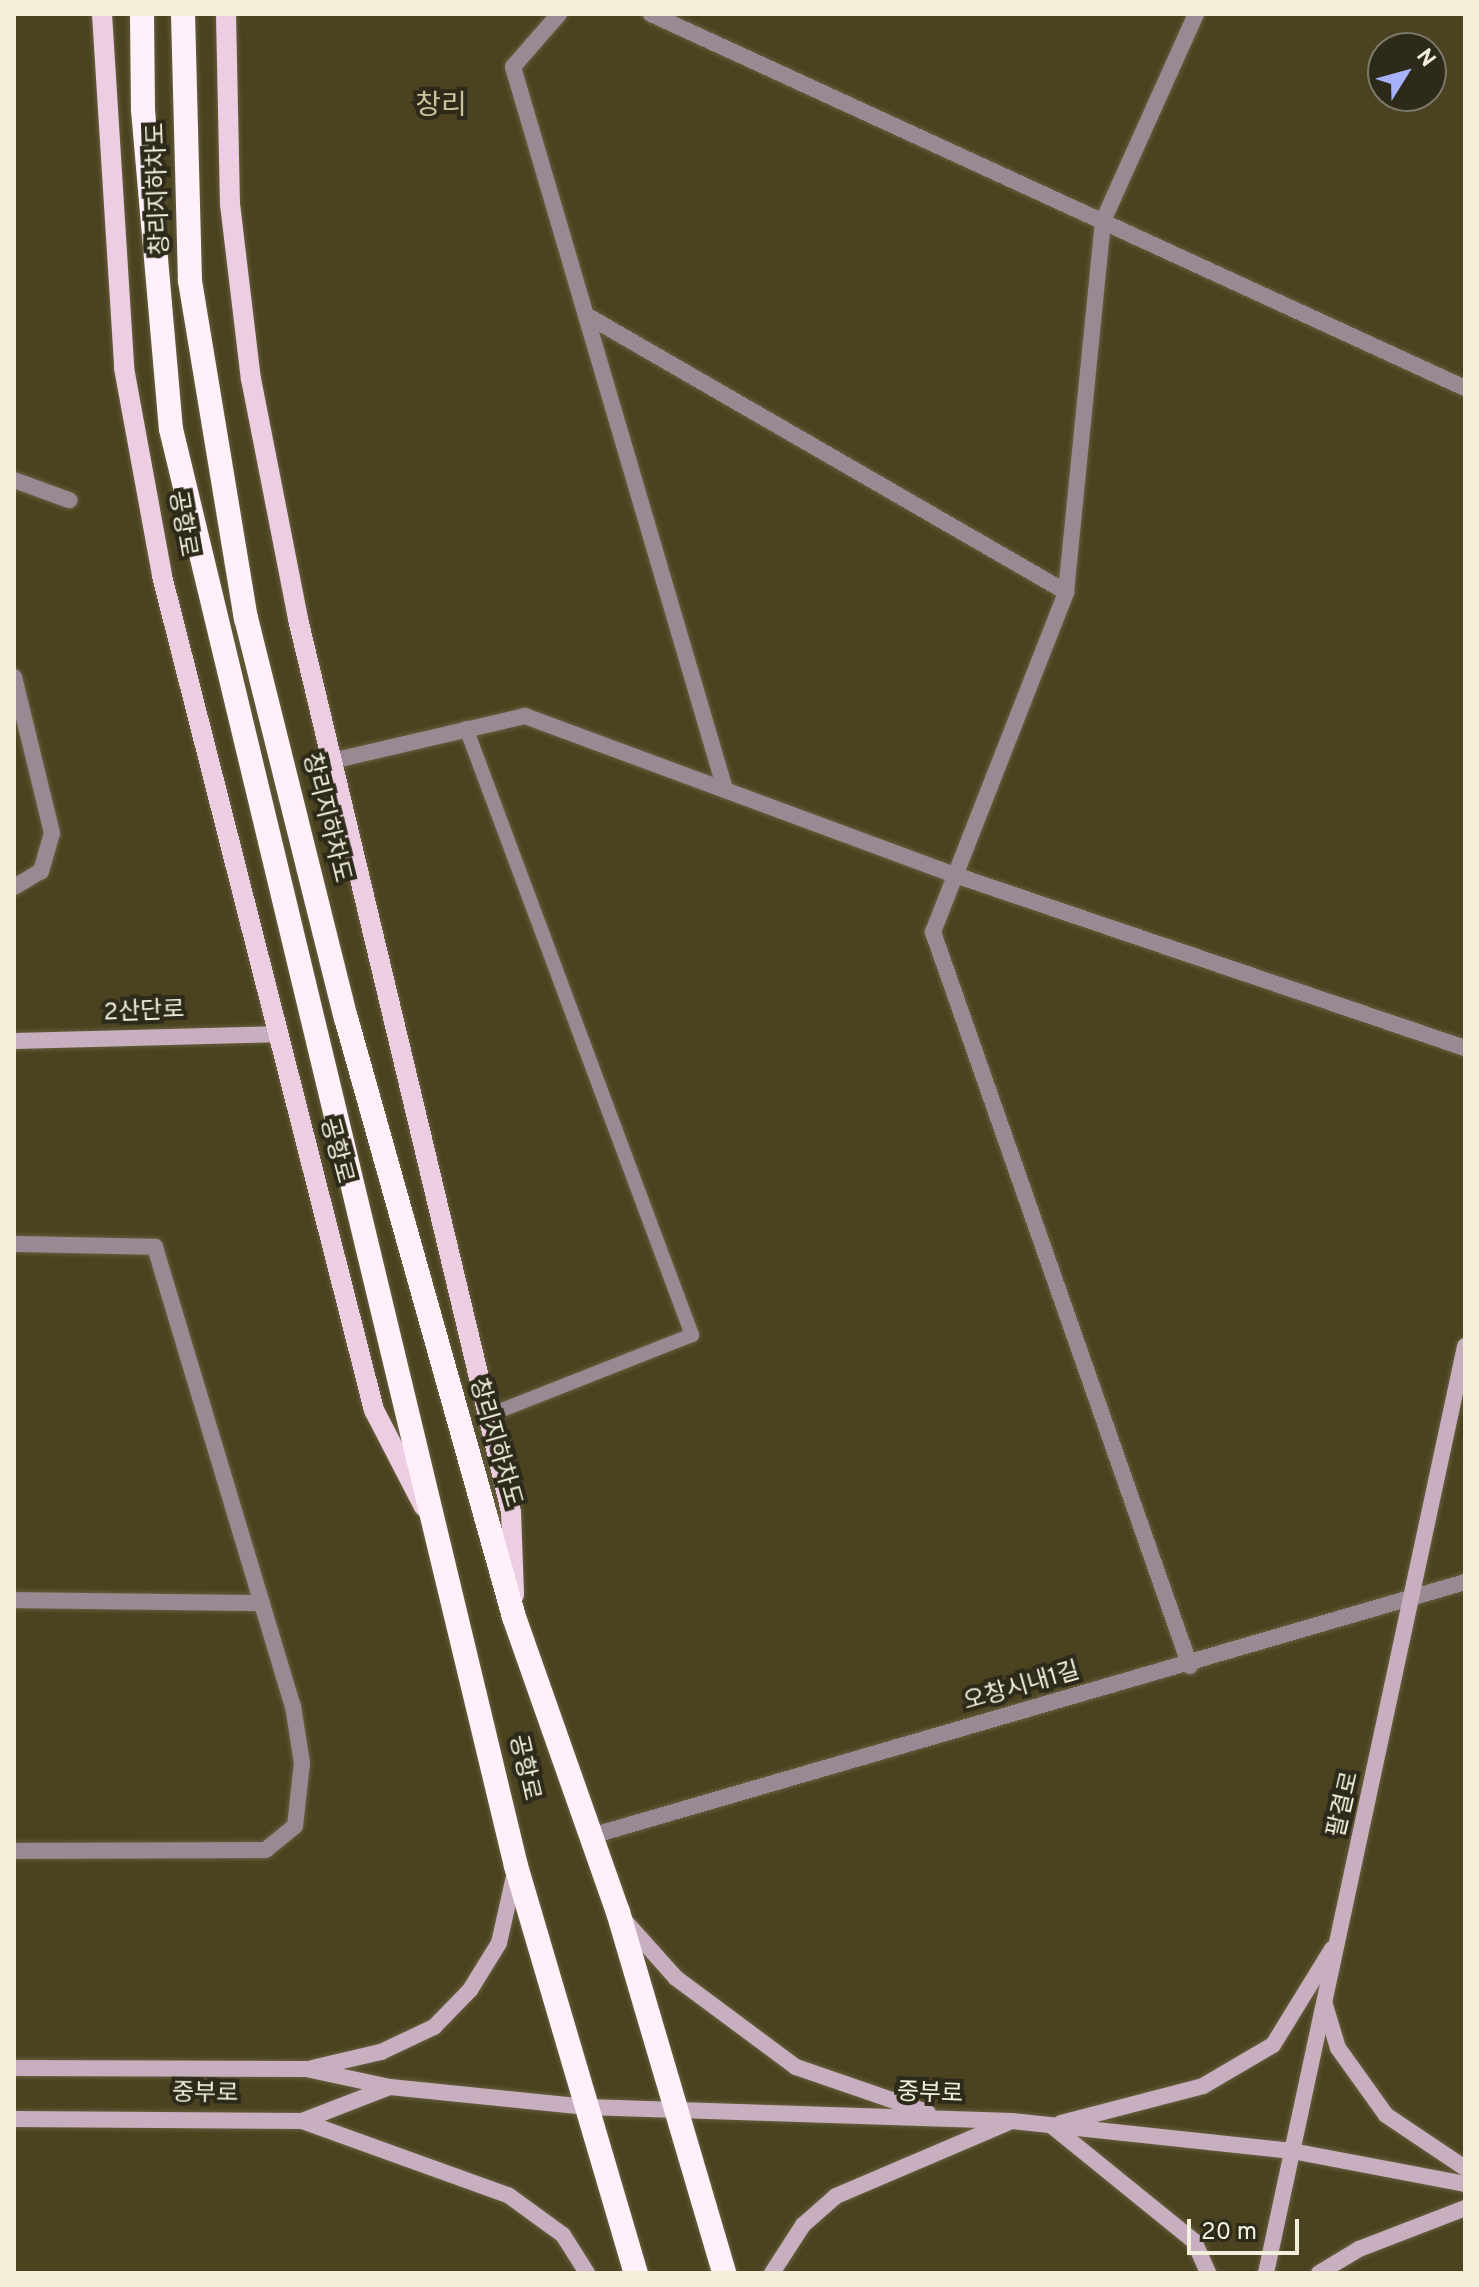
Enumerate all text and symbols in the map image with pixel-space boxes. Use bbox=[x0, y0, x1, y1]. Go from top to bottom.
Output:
north arrow bbox=[1367, 32, 1447, 112]
text: N bbox=[1409, 44, 1440, 73]
district label: 창리 bbox=[415, 90, 467, 124]
street label: 창리지하차도 bbox=[143, 122, 177, 256]
street label: 공항로 bbox=[161, 489, 201, 559]
street label: 창리지하차도 bbox=[295, 750, 355, 886]
street label: 2산단로 bbox=[103, 997, 185, 1029]
street label: 공항로 bbox=[313, 1115, 357, 1187]
street label: 창리지하차도 bbox=[462, 1375, 526, 1511]
street label: 오창시내1길 bbox=[961, 1658, 1083, 1718]
street label: 공항로 bbox=[502, 1732, 544, 1804]
street label: 팔결로 bbox=[1324, 1769, 1366, 1841]
street label: 중부로 bbox=[896, 2079, 964, 2111]
street label: 중부로 bbox=[172, 2080, 238, 2110]
scale bar bbox=[1191, 2203, 1303, 2253]
text: 20 m bbox=[1201, 2218, 1257, 2248]

